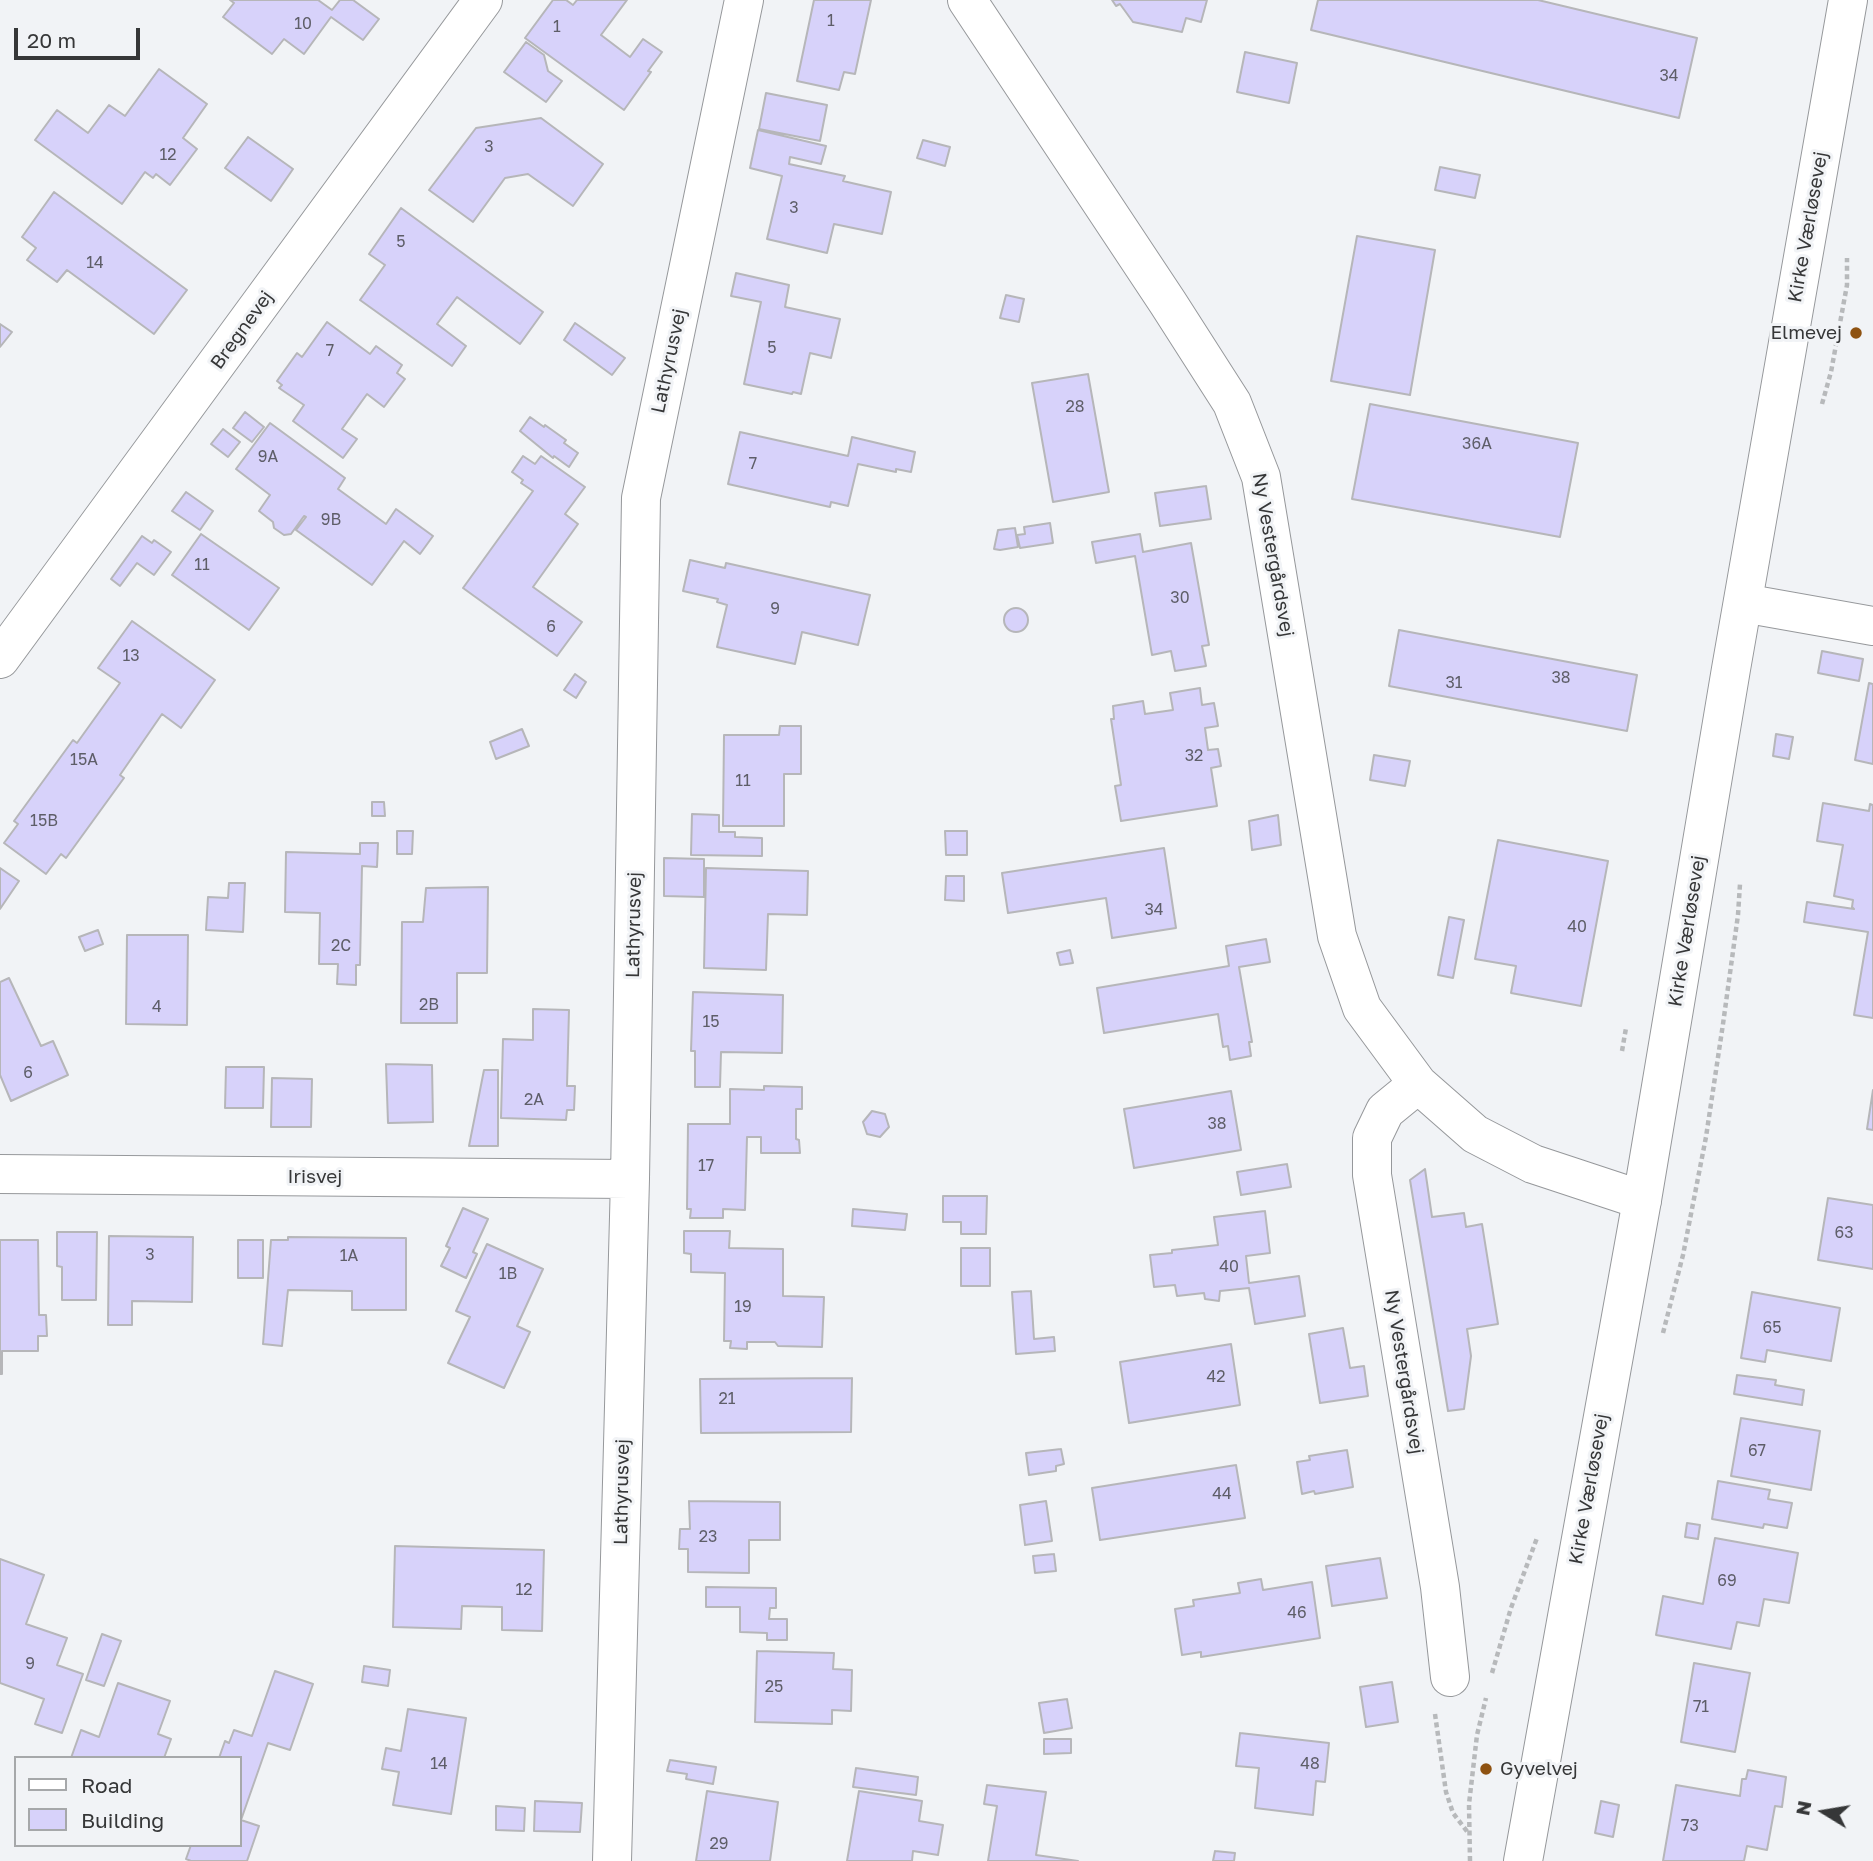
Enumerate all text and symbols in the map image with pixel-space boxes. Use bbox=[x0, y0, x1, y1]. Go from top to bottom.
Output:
house number: 1 bbox=[827, 11, 835, 31]
scale bar bbox=[18, 14, 144, 58]
house number: 10 bbox=[294, 14, 312, 34]
house number: 1 bbox=[553, 17, 561, 37]
text: 20 m bbox=[27, 27, 76, 53]
house number: 34 bbox=[1659, 66, 1679, 86]
house number: 3 bbox=[484, 137, 494, 157]
house number: 12 bbox=[159, 145, 177, 165]
street label: Kirke Værløsevej bbox=[1784, 150, 1832, 304]
house number: 3 bbox=[789, 198, 799, 218]
house number: 5 bbox=[396, 232, 406, 252]
house number: 14 bbox=[86, 253, 104, 273]
street label: Bregnevej bbox=[206, 286, 278, 374]
street label: Lathyrusvej bbox=[647, 307, 691, 415]
place label: Elmevej bbox=[1771, 322, 1842, 344]
marker: Elmevej bbox=[1848, 325, 1864, 341]
house number: 5 bbox=[767, 338, 777, 358]
house number: 7 bbox=[326, 341, 334, 361]
house number: 28 bbox=[1065, 397, 1085, 417]
house number: 36A bbox=[1462, 434, 1492, 454]
house number: 9A bbox=[258, 447, 278, 467]
house number: 7 bbox=[749, 454, 757, 474]
street label: Ny Vestergårdsvej bbox=[1247, 471, 1299, 639]
house number: 9B bbox=[321, 510, 341, 530]
house number: 11 bbox=[194, 555, 210, 575]
house number: 30 bbox=[1170, 588, 1190, 608]
house number: 9 bbox=[770, 599, 780, 619]
house number: 6 bbox=[546, 617, 556, 637]
house number: 13 bbox=[122, 646, 140, 666]
house number: 38 bbox=[1551, 668, 1571, 688]
house number: 31 bbox=[1445, 673, 1463, 693]
house number: 32 bbox=[1185, 746, 1203, 766]
house number: 15A bbox=[70, 750, 98, 770]
house number: 11 bbox=[735, 771, 751, 791]
house number: 15B bbox=[30, 811, 58, 831]
street label: Kirke Værløsevej bbox=[1664, 854, 1710, 1008]
street label: Lathyrusvej bbox=[622, 872, 646, 978]
house number: 34 bbox=[1144, 900, 1164, 920]
house number: 40 bbox=[1567, 917, 1587, 937]
house number: 2C bbox=[331, 936, 351, 956]
house number: 2B bbox=[419, 995, 439, 1015]
house number: 4 bbox=[152, 997, 162, 1017]
house number: 15 bbox=[702, 1012, 720, 1032]
house number: 6 bbox=[23, 1063, 33, 1083]
house number: 2A bbox=[524, 1090, 544, 1110]
house number: 38 bbox=[1207, 1114, 1227, 1134]
house number: 17 bbox=[698, 1156, 714, 1176]
street label: Irisvej bbox=[288, 1166, 342, 1188]
house number: 63 bbox=[1834, 1223, 1854, 1243]
house number: 3 bbox=[145, 1245, 155, 1265]
house number: 1A bbox=[340, 1246, 358, 1266]
house number: 40 bbox=[1219, 1257, 1239, 1277]
house number: 1B bbox=[499, 1264, 517, 1284]
street label: Ny Vestergårdsvej bbox=[1380, 1288, 1428, 1456]
house number: 19 bbox=[734, 1297, 752, 1317]
house number: 65 bbox=[1763, 1318, 1781, 1338]
house number: 42 bbox=[1206, 1367, 1226, 1387]
house number: 21 bbox=[718, 1389, 736, 1409]
street label: Kirke Værløsevej bbox=[1565, 1412, 1613, 1566]
street label: Lathyrusvej bbox=[610, 1439, 634, 1545]
house number: 67 bbox=[1748, 1441, 1766, 1461]
house number: 44 bbox=[1212, 1484, 1232, 1504]
house number: 23 bbox=[699, 1527, 717, 1547]
house number: 69 bbox=[1717, 1571, 1737, 1591]
house number: 12 bbox=[515, 1580, 533, 1600]
house number: 46 bbox=[1287, 1603, 1307, 1623]
house number: 9 bbox=[25, 1654, 35, 1674]
house number: 25 bbox=[765, 1677, 783, 1697]
house number: 71 bbox=[1693, 1697, 1709, 1717]
house number: 14 bbox=[430, 1754, 448, 1774]
house number: 48 bbox=[1300, 1754, 1320, 1774]
legend bbox=[14, 1756, 242, 1847]
place label: Gyvelvej bbox=[1500, 1758, 1578, 1780]
marker: Gyvelvej bbox=[1478, 1761, 1494, 1777]
text: Road bbox=[81, 1772, 132, 1798]
north arrow bbox=[1789, 1777, 1859, 1847]
text: N bbox=[1790, 1799, 1816, 1817]
text: Building bbox=[81, 1807, 164, 1833]
house number: 73 bbox=[1681, 1816, 1699, 1836]
house number: 29 bbox=[710, 1834, 728, 1854]

